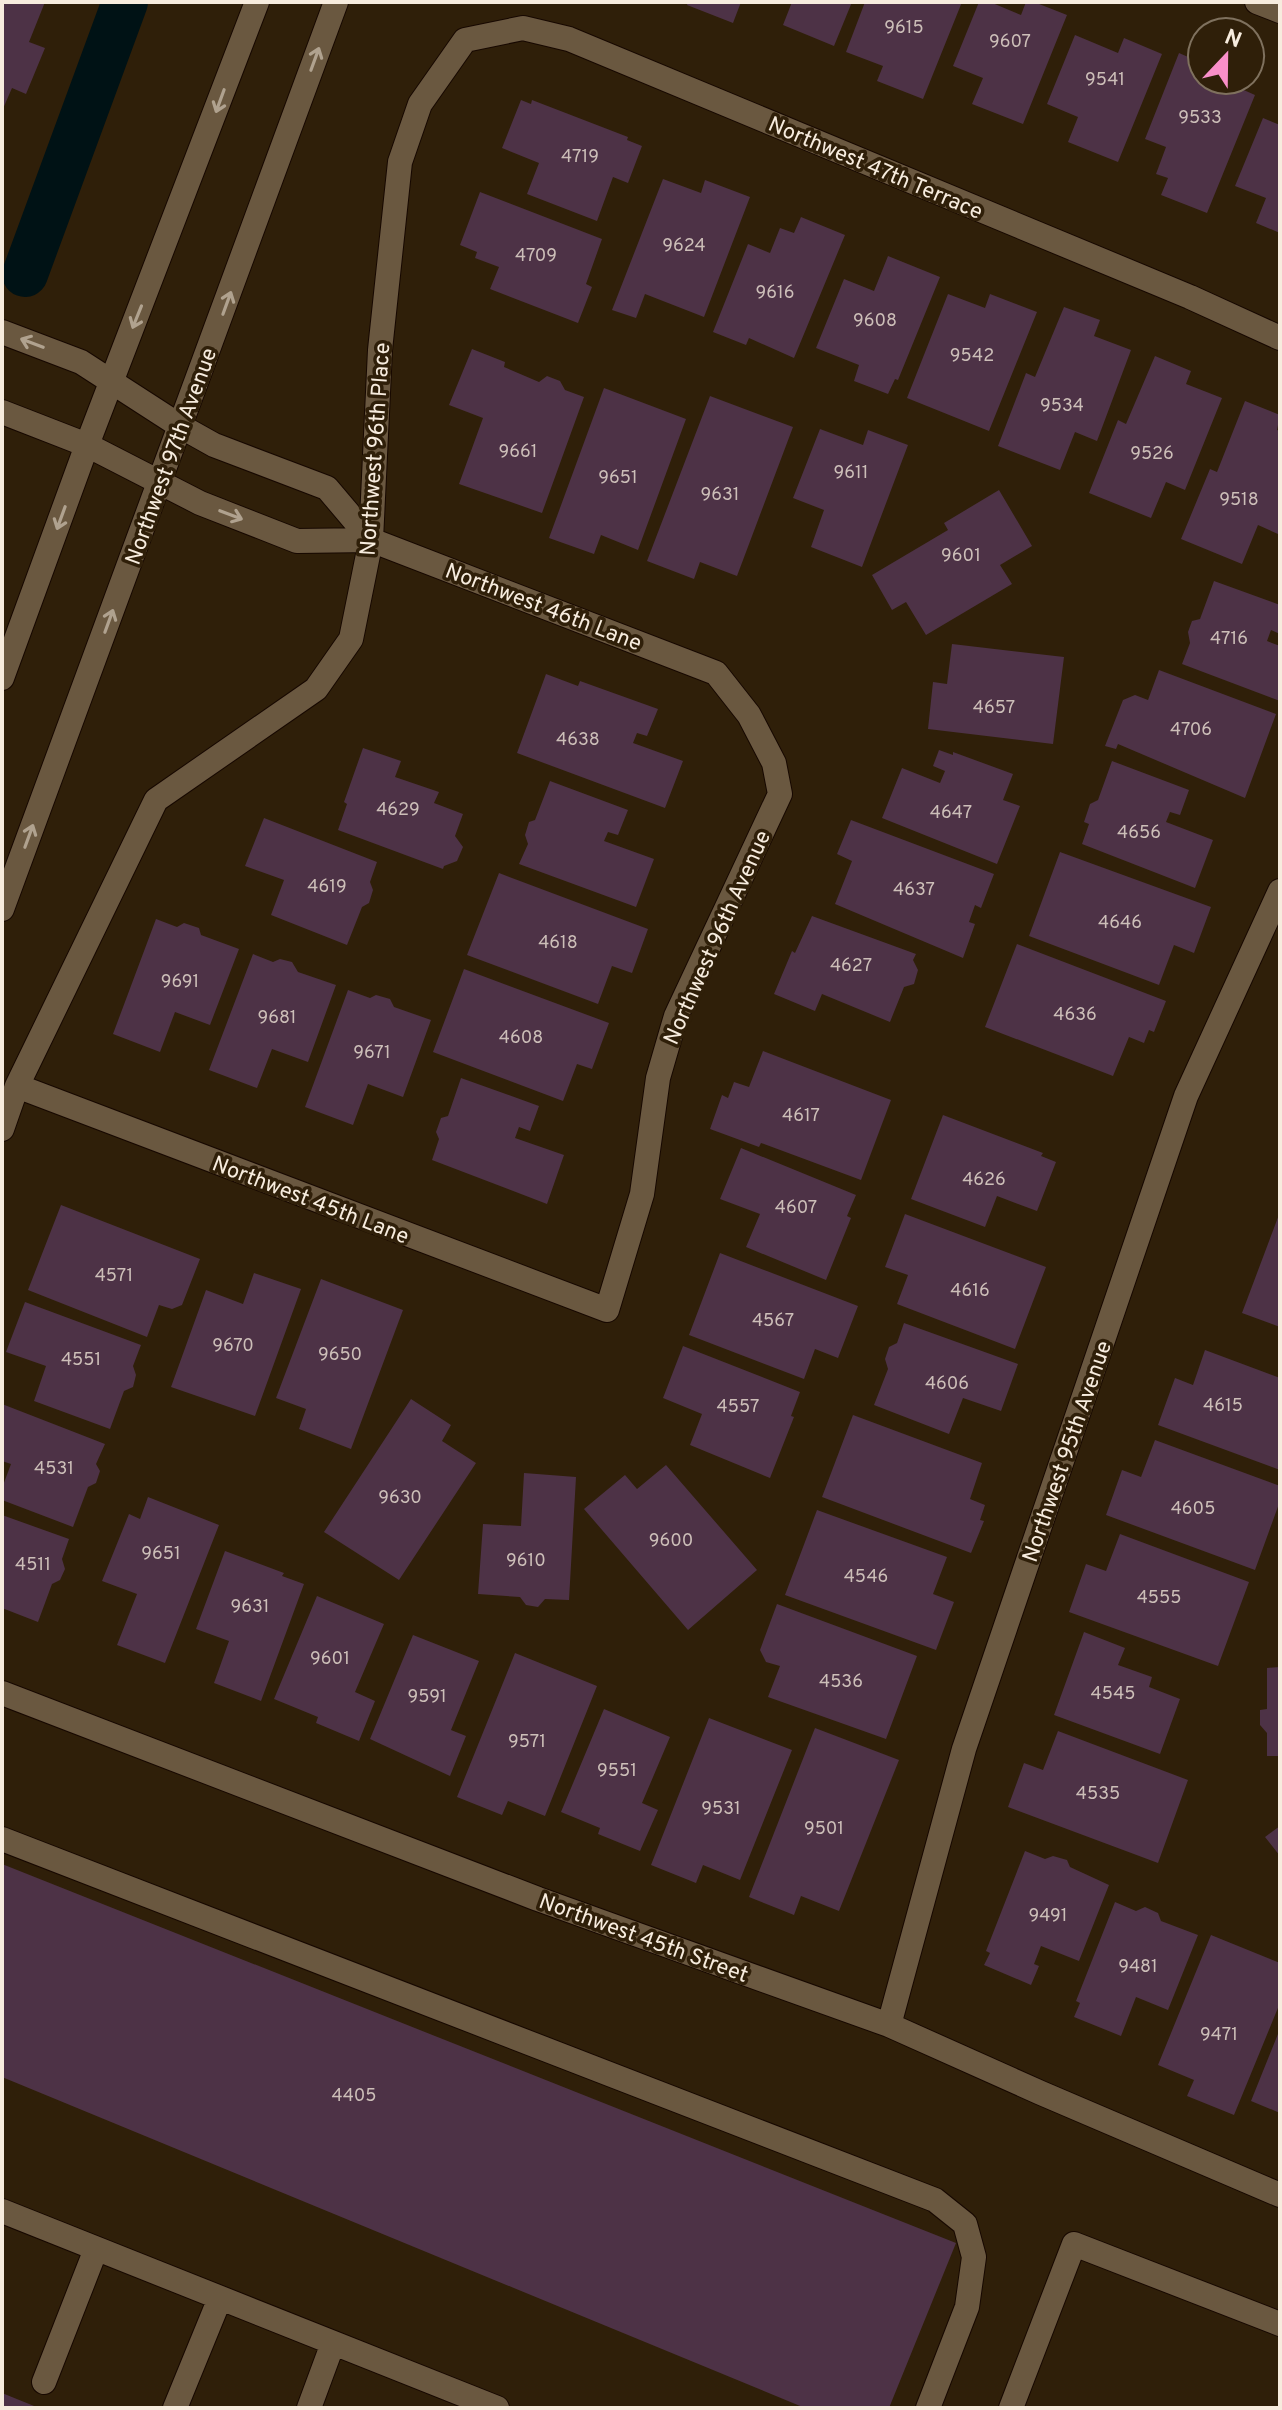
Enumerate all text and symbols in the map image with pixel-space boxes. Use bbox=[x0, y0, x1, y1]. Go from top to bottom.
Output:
north arrow bbox=[1186, 16, 1266, 96]
house number: 9615 bbox=[884, 17, 924, 40]
text: N bbox=[1220, 24, 1245, 55]
house number: 9607 bbox=[989, 31, 1031, 54]
one-way arrow bbox=[309, 47, 324, 72]
house number: 9541 bbox=[1085, 69, 1125, 92]
one-way arrow bbox=[212, 88, 226, 113]
house number: 9533 bbox=[1178, 107, 1222, 130]
street label: Northwest 47th Terrace bbox=[764, 112, 986, 227]
house number: 4719 bbox=[561, 146, 599, 169]
house number: 9624 bbox=[662, 235, 706, 258]
house number: 4709 bbox=[515, 245, 557, 268]
house number: 9616 bbox=[756, 282, 794, 305]
one-way arrow bbox=[220, 291, 235, 316]
one-way arrow bbox=[129, 304, 143, 329]
house number: 9608 bbox=[853, 310, 897, 333]
one-way arrow bbox=[20, 335, 45, 349]
street label: Northwest 96th Place bbox=[356, 342, 397, 557]
street label: Northwest 97th Avenue bbox=[121, 345, 224, 569]
house number: 9542 bbox=[950, 345, 994, 368]
house number: 9534 bbox=[1040, 395, 1084, 418]
house number: 9661 bbox=[499, 441, 537, 464]
house number: 9526 bbox=[1130, 443, 1174, 466]
house number: 9611 bbox=[834, 462, 868, 485]
house number: 9651 bbox=[598, 467, 638, 490]
house number: 9631 bbox=[700, 484, 740, 507]
house number: 9518 bbox=[1219, 489, 1259, 512]
one-way arrow bbox=[52, 505, 67, 530]
one-way arrow bbox=[218, 509, 243, 523]
house number: 9601 bbox=[941, 545, 981, 568]
street label: Northwest 46th Lane bbox=[441, 558, 645, 658]
one-way arrow bbox=[103, 609, 117, 634]
house number: 4716 bbox=[1210, 628, 1248, 651]
house number: 4657 bbox=[973, 697, 1015, 720]
house number: 4706 bbox=[1170, 719, 1212, 742]
house number: 4638 bbox=[556, 729, 600, 752]
house number: 4629 bbox=[376, 799, 420, 822]
house number: 4647 bbox=[930, 802, 972, 825]
house number: 4656 bbox=[1117, 822, 1161, 845]
one-way arrow bbox=[23, 824, 37, 849]
street label: Northwest 96th Avenue bbox=[659, 827, 778, 1049]
house number: 4619 bbox=[307, 876, 347, 899]
house number: 4637 bbox=[893, 879, 935, 902]
house number: 4646 bbox=[1098, 912, 1142, 935]
house number: 4618 bbox=[538, 932, 578, 955]
house number: 4627 bbox=[830, 955, 872, 978]
house number: 9691 bbox=[161, 971, 199, 994]
house number: 4636 bbox=[1053, 1004, 1097, 1027]
house number: 9681 bbox=[257, 1007, 297, 1030]
house number: 4608 bbox=[499, 1027, 543, 1050]
house number: 9671 bbox=[353, 1042, 391, 1065]
house number: 4617 bbox=[782, 1105, 820, 1128]
street label: Northwest 45th Lane bbox=[208, 1151, 412, 1251]
house number: 4626 bbox=[962, 1169, 1006, 1192]
house number: 4607 bbox=[775, 1197, 817, 1220]
house number: 4571 bbox=[95, 1265, 133, 1288]
house number: 4616 bbox=[950, 1280, 990, 1303]
house number: 4567 bbox=[752, 1310, 794, 1333]
house number: 9670 bbox=[212, 1335, 254, 1358]
street label: Northwest 95th Avenue bbox=[1018, 1338, 1119, 1566]
house number: 9650 bbox=[318, 1344, 362, 1367]
house number: 4551 bbox=[61, 1349, 101, 1372]
house number: 4606 bbox=[925, 1373, 969, 1396]
house number: 4615 bbox=[1203, 1395, 1243, 1418]
house number: 4557 bbox=[717, 1396, 759, 1419]
house number: 4531 bbox=[34, 1458, 74, 1481]
house number: 9630 bbox=[378, 1487, 422, 1510]
house number: 4605 bbox=[1171, 1498, 1215, 1521]
house number: 9600 bbox=[649, 1530, 693, 1553]
house number: 9651 bbox=[141, 1543, 181, 1566]
house number: 9610 bbox=[506, 1550, 546, 1573]
house number: 4511 bbox=[15, 1554, 51, 1577]
house number: 4546 bbox=[844, 1566, 888, 1589]
house number: 4555 bbox=[1137, 1587, 1181, 1610]
house number: 9631 bbox=[230, 1596, 270, 1619]
house number: 9601 bbox=[310, 1648, 350, 1671]
house number: 4536 bbox=[819, 1671, 863, 1694]
house number: 4545 bbox=[1090, 1683, 1136, 1706]
house number: 9591 bbox=[407, 1686, 447, 1709]
house number: 9571 bbox=[508, 1731, 546, 1754]
house number: 9551 bbox=[597, 1760, 637, 1783]
house number: 4535 bbox=[1076, 1783, 1120, 1806]
house number: 9531 bbox=[701, 1798, 741, 1821]
house number: 9501 bbox=[804, 1818, 844, 1841]
street label: Northwest 45th Street bbox=[535, 1889, 751, 1990]
house number: 9491 bbox=[1028, 1905, 1068, 1928]
house number: 9481 bbox=[1118, 1956, 1158, 1979]
house number: 9471 bbox=[1200, 2024, 1238, 2047]
house number: 4405 bbox=[331, 2085, 377, 2108]

